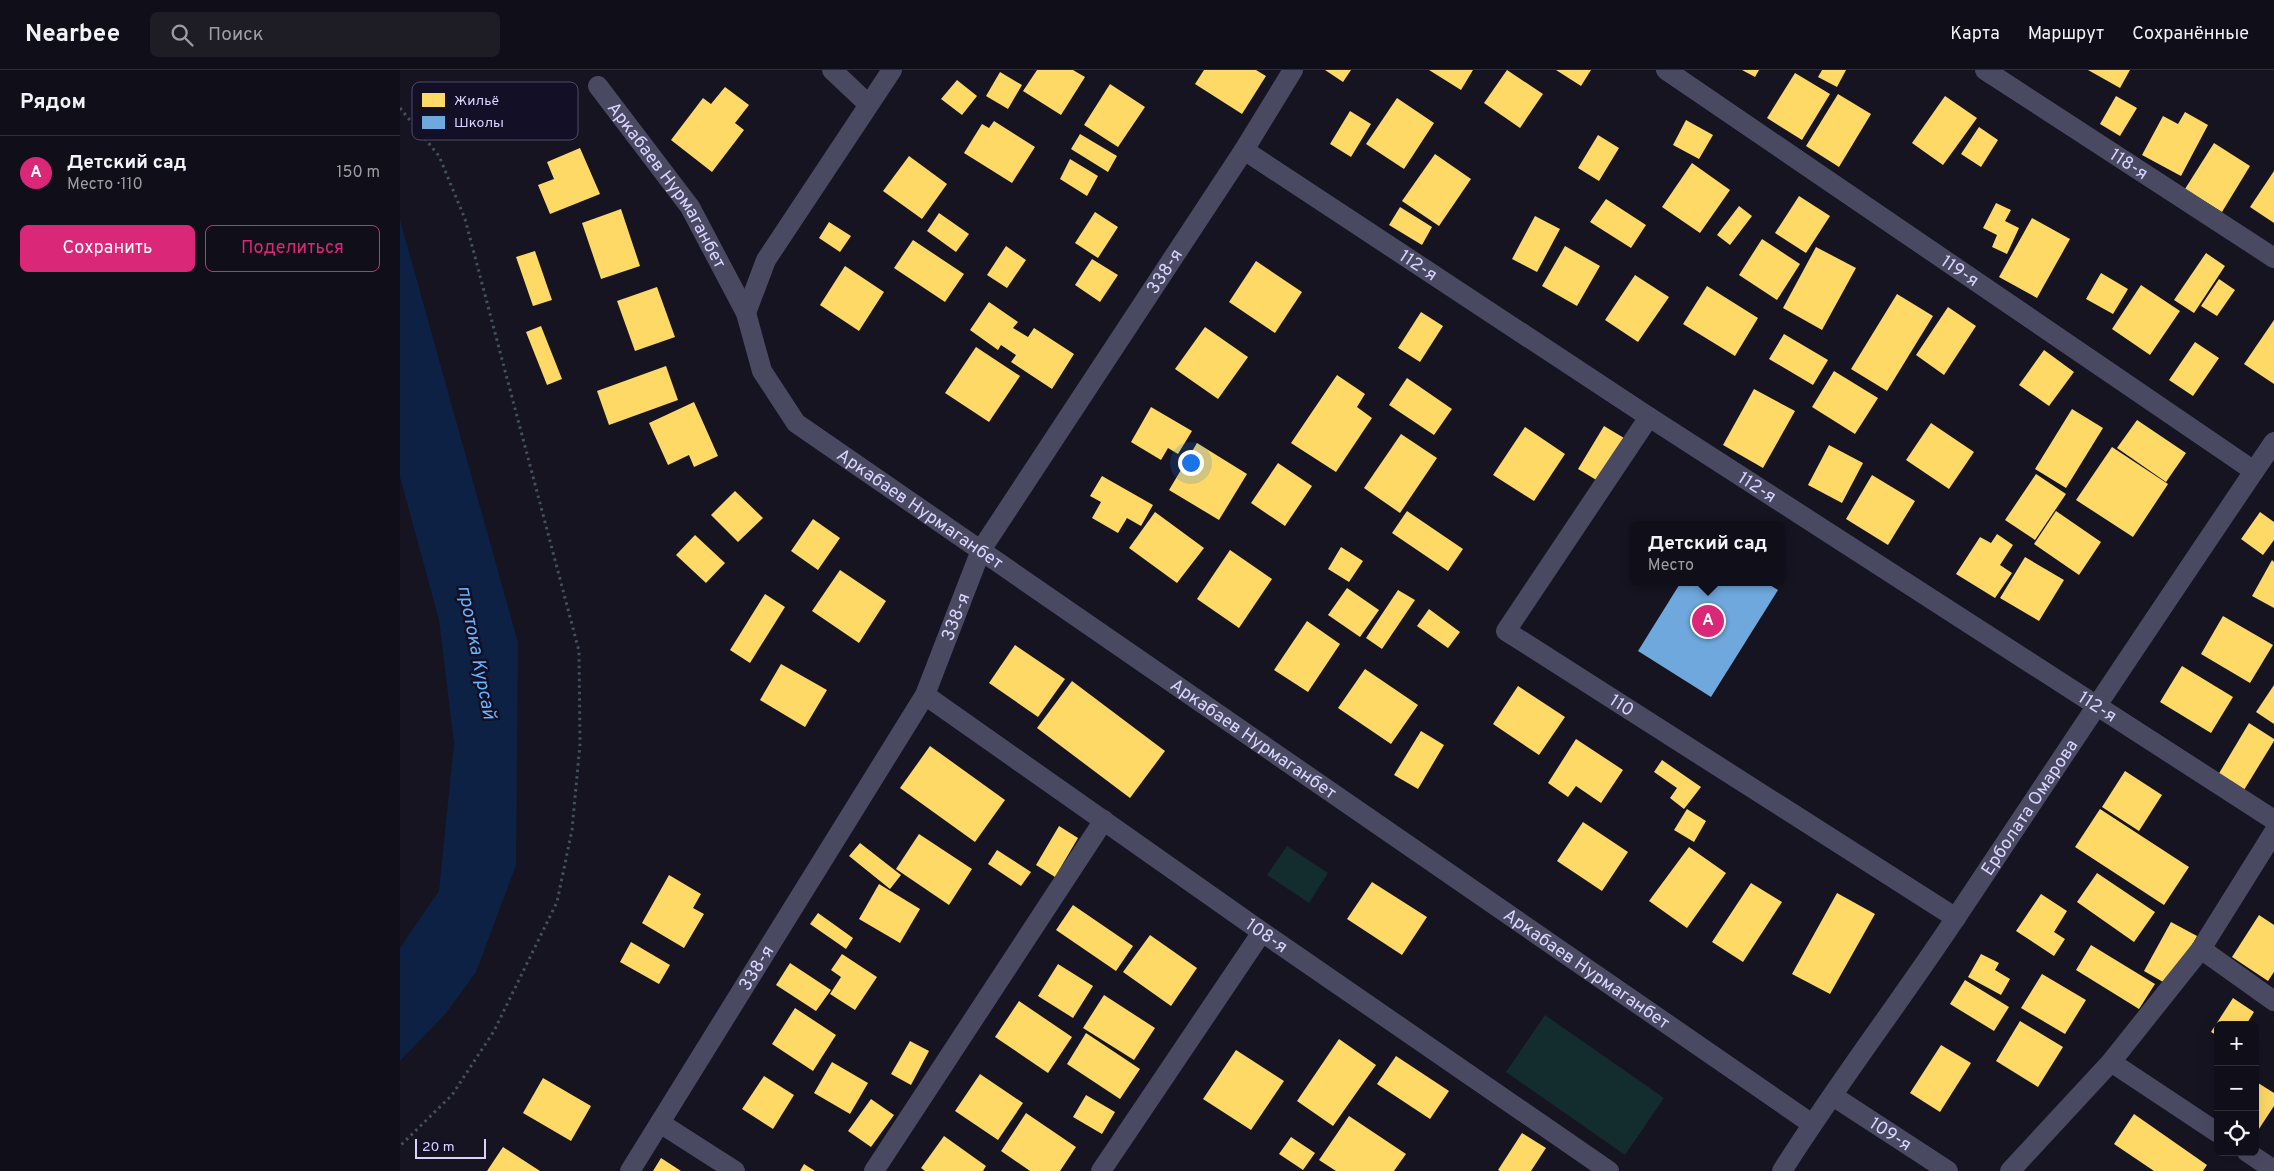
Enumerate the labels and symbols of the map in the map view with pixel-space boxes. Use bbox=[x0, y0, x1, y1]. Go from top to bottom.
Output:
legend bbox=[412, 82, 578, 140]
text: Жильё bbox=[454, 93, 499, 110]
street label: Аркабаев Нурмаганбет bbox=[601, 98, 730, 273]
text: Школы bbox=[454, 115, 504, 132]
street label: 118-я bbox=[2105, 144, 2152, 186]
street label: 338-я bbox=[1142, 245, 1189, 299]
street label: 112-я bbox=[1394, 245, 1441, 287]
street label: 119-я bbox=[1936, 251, 1983, 293]
street label: Аркабаев Нурмаганбет bbox=[832, 444, 1007, 575]
your location bbox=[1178, 450, 1204, 476]
street label: 112-я bbox=[1733, 467, 1780, 509]
water label: протока Курсай bbox=[451, 583, 501, 722]
street label: 338-я bbox=[937, 590, 976, 644]
pin: A bbox=[1692, 602, 1724, 640]
street label: Аркабаев Нурмаганбет bbox=[1165, 674, 1340, 805]
street label: 112-я bbox=[2073, 687, 2121, 728]
street label: 110 bbox=[1605, 690, 1638, 723]
street label: Ерболата Омарова bbox=[1977, 735, 2084, 881]
street label: Аркабаев Нурмаганбет bbox=[1498, 904, 1674, 1035]
street label: 108-я bbox=[1241, 914, 1292, 959]
street label: 338-я bbox=[734, 941, 780, 996]
street label: 109-я bbox=[1864, 1113, 1916, 1157]
scale bar bbox=[415, 1136, 486, 1159]

